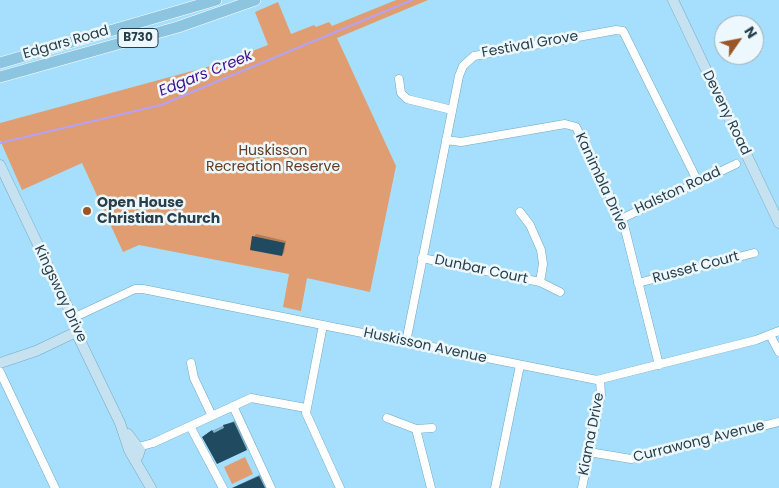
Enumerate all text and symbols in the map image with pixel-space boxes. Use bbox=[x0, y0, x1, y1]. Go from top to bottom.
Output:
north arrow bbox=[714, 15, 764, 65]
street label: Edgars Road bbox=[21, 23, 111, 63]
text: N bbox=[739, 23, 762, 42]
road number: B730 bbox=[118, 28, 158, 48]
street label: Festival Grove bbox=[480, 28, 580, 62]
water label: Edgars Creek bbox=[156, 47, 256, 101]
street label: Deveny Road bbox=[698, 68, 754, 158]
street label: Kanimbla Drive bbox=[571, 130, 631, 234]
park label: Huskisson Recreation Reserve bbox=[206, 143, 340, 176]
street label: Halston Road bbox=[632, 164, 724, 218]
place label: Open House Christian Church bbox=[97, 195, 220, 228]
marker: Open House Christian Church bbox=[81, 205, 93, 217]
street label: Kingsway Drive bbox=[30, 243, 90, 345]
street label: Russet Court bbox=[651, 248, 741, 288]
street label: Dunbar Court bbox=[433, 252, 529, 288]
street label: Huskisson Avenue bbox=[362, 325, 488, 367]
street label: Kiama Drive bbox=[576, 391, 608, 477]
street label: Currawong Avenue bbox=[632, 418, 766, 466]

